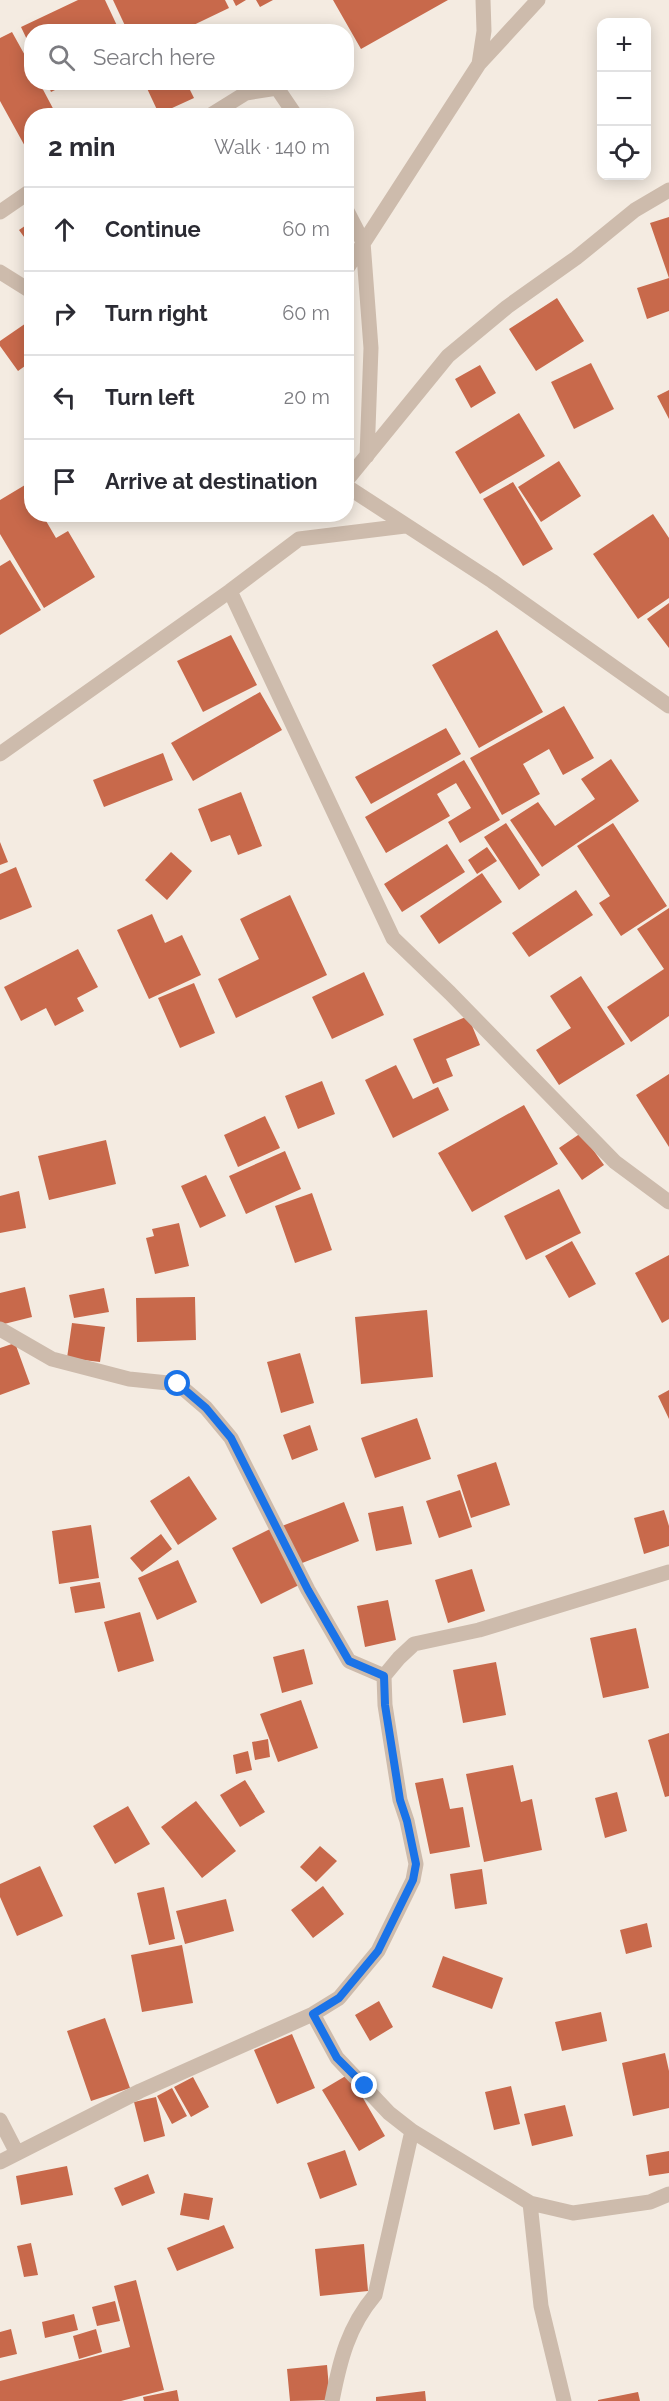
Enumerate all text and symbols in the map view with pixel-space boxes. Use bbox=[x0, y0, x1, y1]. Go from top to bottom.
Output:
map controls bbox=[597, 18, 651, 180]
button: + bbox=[597, 18, 651, 72]
search box bbox=[24, 24, 354, 90]
icon: search bbox=[45, 41, 78, 74]
text: Search here bbox=[93, 44, 215, 70]
button: − bbox=[597, 72, 651, 126]
button: locate bbox=[597, 126, 651, 180]
text: 2 min bbox=[48, 132, 115, 162]
text: Walk · 140 m bbox=[214, 135, 330, 159]
icon: ahead bbox=[48, 213, 81, 246]
text: Continue bbox=[105, 216, 201, 242]
text: 60 m bbox=[282, 217, 330, 241]
icon: right bbox=[48, 297, 81, 330]
text: Turn right bbox=[105, 300, 208, 326]
text: 60 m bbox=[282, 301, 330, 325]
icon: left bbox=[48, 381, 81, 414]
text: Turn left bbox=[105, 384, 195, 410]
text: 20 m bbox=[284, 385, 330, 409]
icon: arrive bbox=[48, 465, 81, 498]
text: Arrive at destination bbox=[105, 468, 318, 494]
route start bbox=[164, 1370, 190, 1396]
route end bbox=[351, 2072, 377, 2098]

